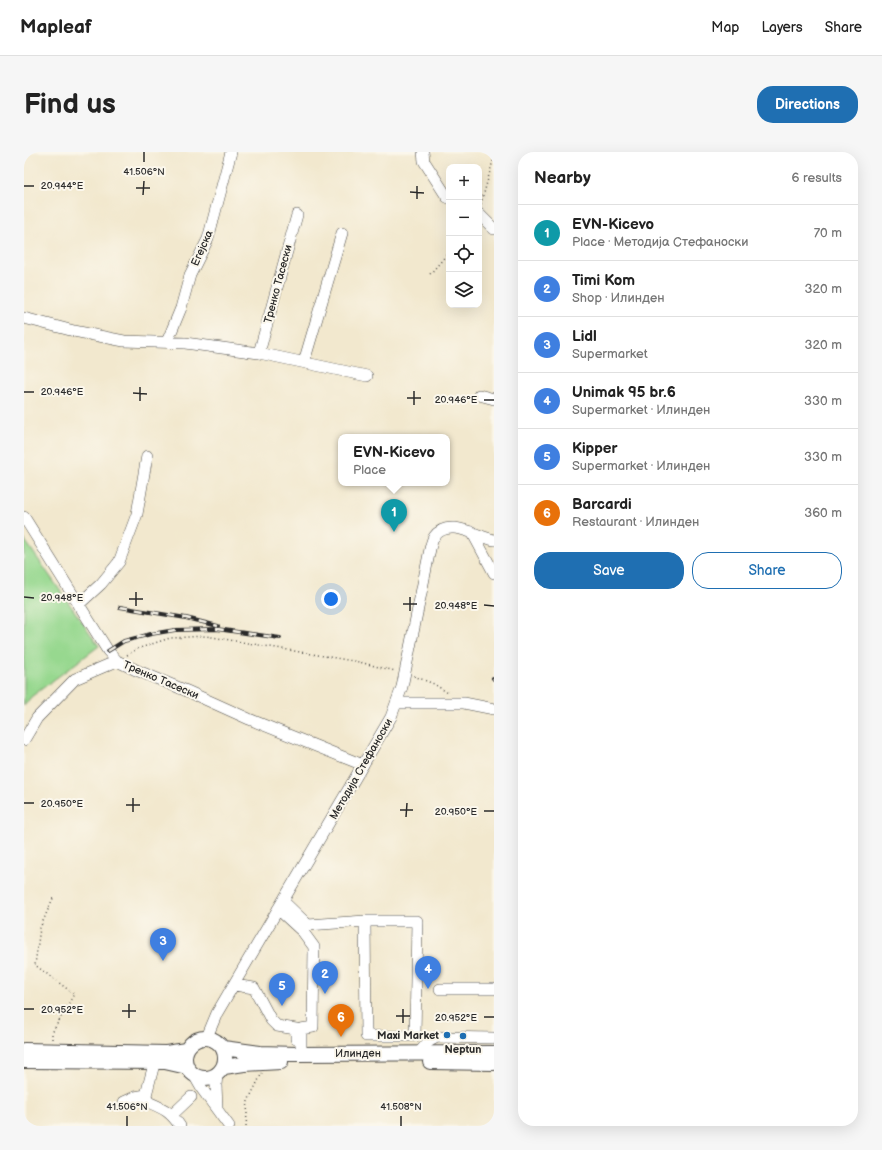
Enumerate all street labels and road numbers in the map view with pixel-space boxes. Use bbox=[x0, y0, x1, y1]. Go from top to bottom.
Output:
street label: Егејска bbox=[188, 228, 216, 268]
street label: Тренко Тасески bbox=[261, 243, 295, 325]
street label: Тренко Тасески bbox=[121, 658, 201, 702]
street label: Методија Стефаноски bbox=[327, 716, 395, 822]
street label: Илинден bbox=[335, 1047, 381, 1060]

